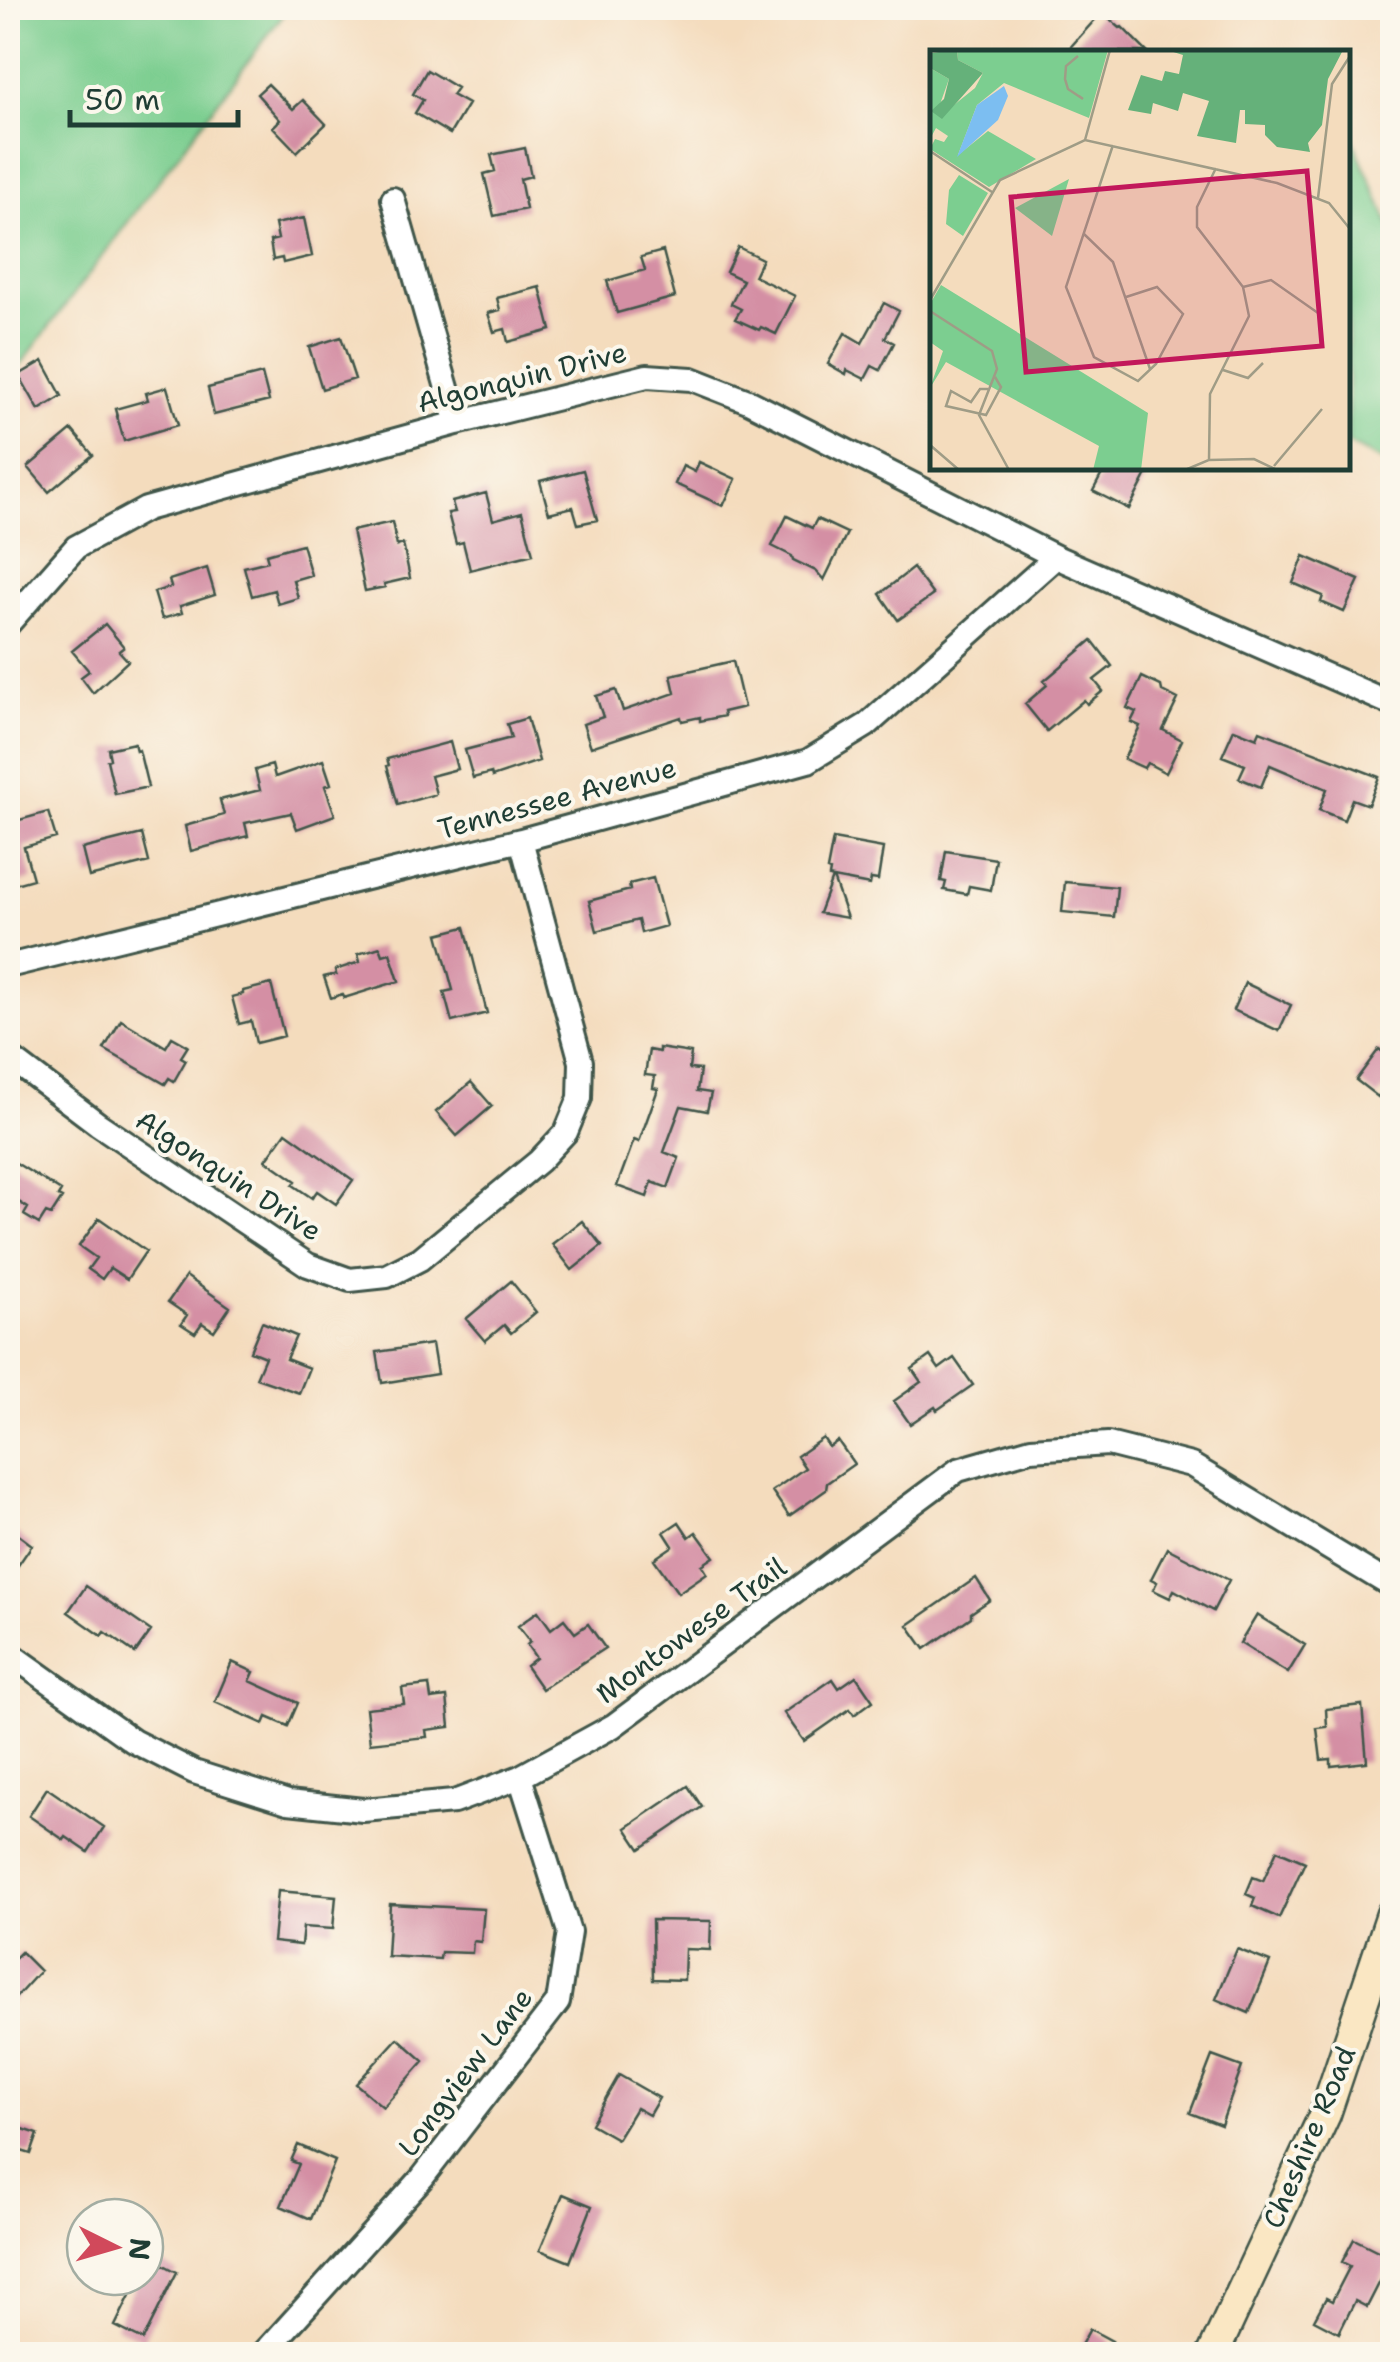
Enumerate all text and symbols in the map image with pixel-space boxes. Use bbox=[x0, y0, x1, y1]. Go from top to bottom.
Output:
inset map bbox=[930, 50, 1350, 470]
scale bar bbox=[70, 65, 238, 127]
text: 50 m bbox=[85, 79, 160, 120]
street label: Algonquin Drive bbox=[413, 333, 631, 421]
street label: Tennessee Avenue bbox=[434, 748, 680, 848]
street label: Algonquin Drive bbox=[129, 1101, 329, 1249]
street label: Montowese Trail bbox=[588, 1548, 794, 1712]
street label: Longview Lane bbox=[389, 1980, 541, 2164]
street label: Cheshire Road bbox=[1253, 2040, 1365, 2234]
north arrow bbox=[65, 2197, 165, 2297]
text: N bbox=[120, 2236, 160, 2262]

